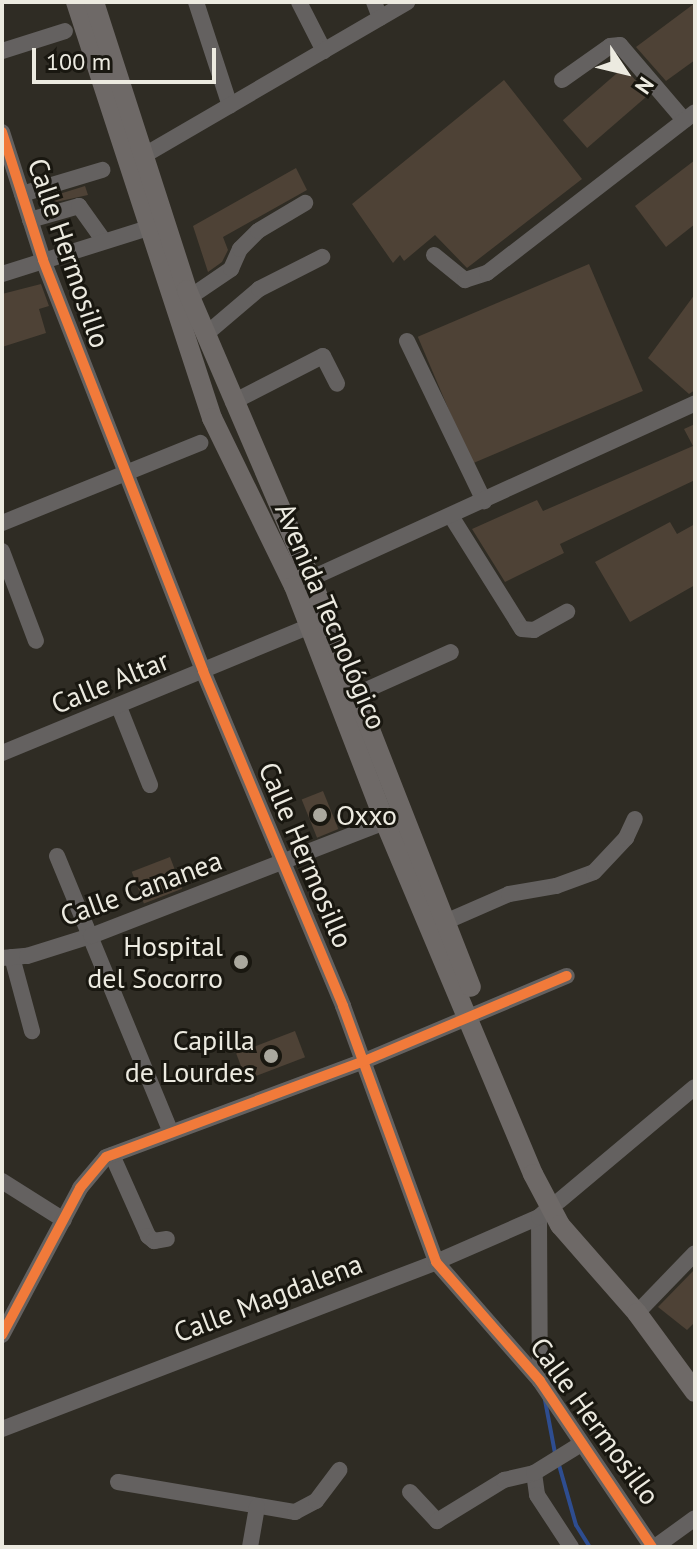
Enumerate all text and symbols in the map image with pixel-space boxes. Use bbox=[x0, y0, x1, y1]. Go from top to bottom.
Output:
scale bar bbox=[36, 32, 220, 82]
north arrow bbox=[585, 32, 665, 112]
text: 100 m bbox=[46, 46, 111, 77]
text: N bbox=[629, 72, 660, 100]
street label: Calle Hermosillo bbox=[21, 154, 117, 352]
street label: Avenida Tecnológico bbox=[268, 497, 394, 735]
street label: Calle Altar bbox=[46, 643, 174, 721]
street label: Calle Hermosillo bbox=[252, 757, 360, 953]
place label: Oxxo bbox=[336, 798, 397, 832]
marker: Oxxo bbox=[311, 806, 329, 824]
street label: Calle Cananea bbox=[56, 843, 226, 933]
place label: Hospital del Socorro bbox=[87, 929, 223, 995]
marker: Hospital del Socorro bbox=[230, 951, 252, 973]
place label: Capilla de Lourdes bbox=[125, 1023, 255, 1089]
marker: Capilla de Lourdes bbox=[262, 1047, 280, 1065]
street label: Calle Magdalena bbox=[169, 1247, 367, 1349]
street label: Calle Hermosillo bbox=[523, 1331, 667, 1511]

